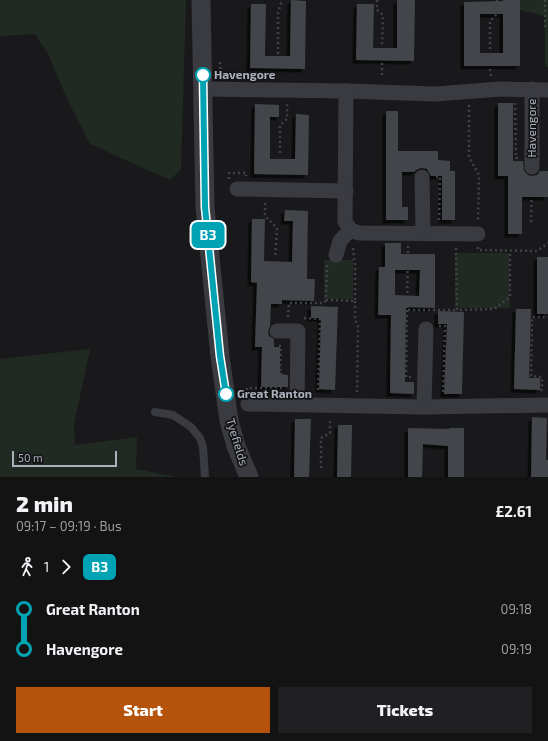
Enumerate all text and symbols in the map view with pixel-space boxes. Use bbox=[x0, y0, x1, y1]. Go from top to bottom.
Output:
marker: Havengore bbox=[195, 67, 211, 83]
place label: Havengore bbox=[214, 67, 276, 81]
street label: Havengore bbox=[524, 99, 538, 157]
line badge: B3 bbox=[190, 222, 226, 248]
text: B3 bbox=[200, 226, 216, 243]
marker: Great Ranton bbox=[218, 386, 234, 402]
place label: Great Ranton bbox=[237, 386, 312, 400]
street label: Tyefields bbox=[224, 416, 252, 467]
scale bar bbox=[12, 449, 117, 468]
text: 50 m bbox=[18, 451, 43, 464]
text: 2 min bbox=[16, 490, 73, 516]
text: £2.61 bbox=[496, 502, 532, 520]
text: 09:17 – 09:19 · Bus bbox=[16, 518, 122, 534]
icon: walk bbox=[16, 556, 38, 578]
icon: forward bbox=[55, 556, 77, 578]
text: B3 bbox=[91, 558, 108, 575]
text: 1 bbox=[44, 559, 49, 575]
text: Great Ranton bbox=[46, 600, 140, 618]
text: 09:18 bbox=[501, 601, 532, 617]
text: Havengore bbox=[46, 640, 123, 658]
text: 09:19 bbox=[501, 641, 532, 657]
button: Start bbox=[16, 687, 270, 733]
button: Tickets bbox=[278, 687, 532, 733]

